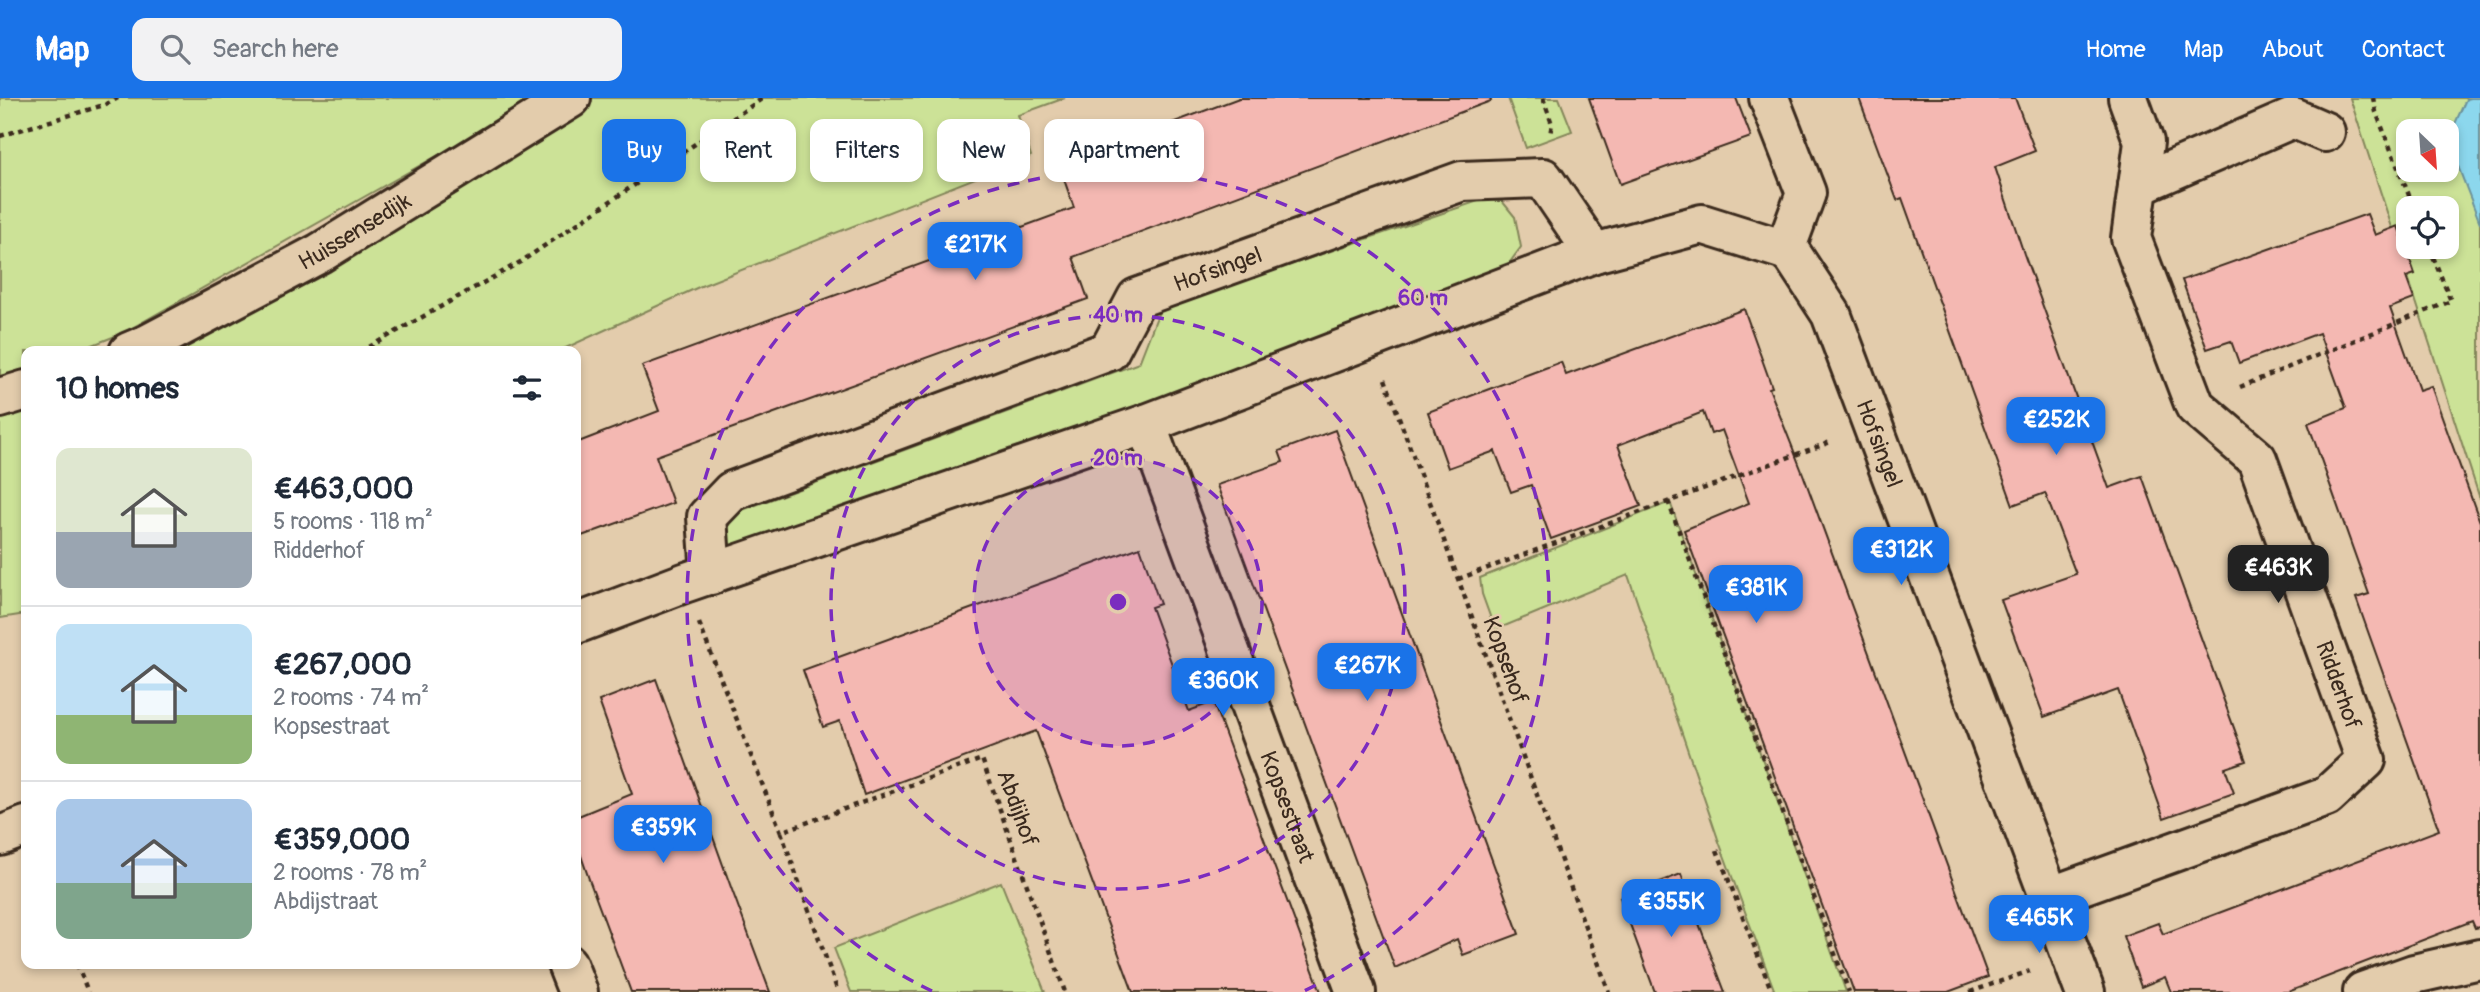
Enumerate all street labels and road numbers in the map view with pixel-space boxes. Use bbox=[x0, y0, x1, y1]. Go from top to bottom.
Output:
street label: Huissensedijk bbox=[293, 186, 417, 277]
street label: Hofsingel bbox=[1170, 240, 1266, 299]
street label: Hofsingel bbox=[1849, 396, 1909, 492]
street label: Kopsehof bbox=[1476, 612, 1535, 708]
street label: Ridderhof bbox=[2309, 637, 2368, 733]
street label: Kopsestraat bbox=[1253, 747, 1321, 867]
street label: Abdijhof bbox=[990, 766, 1045, 851]

